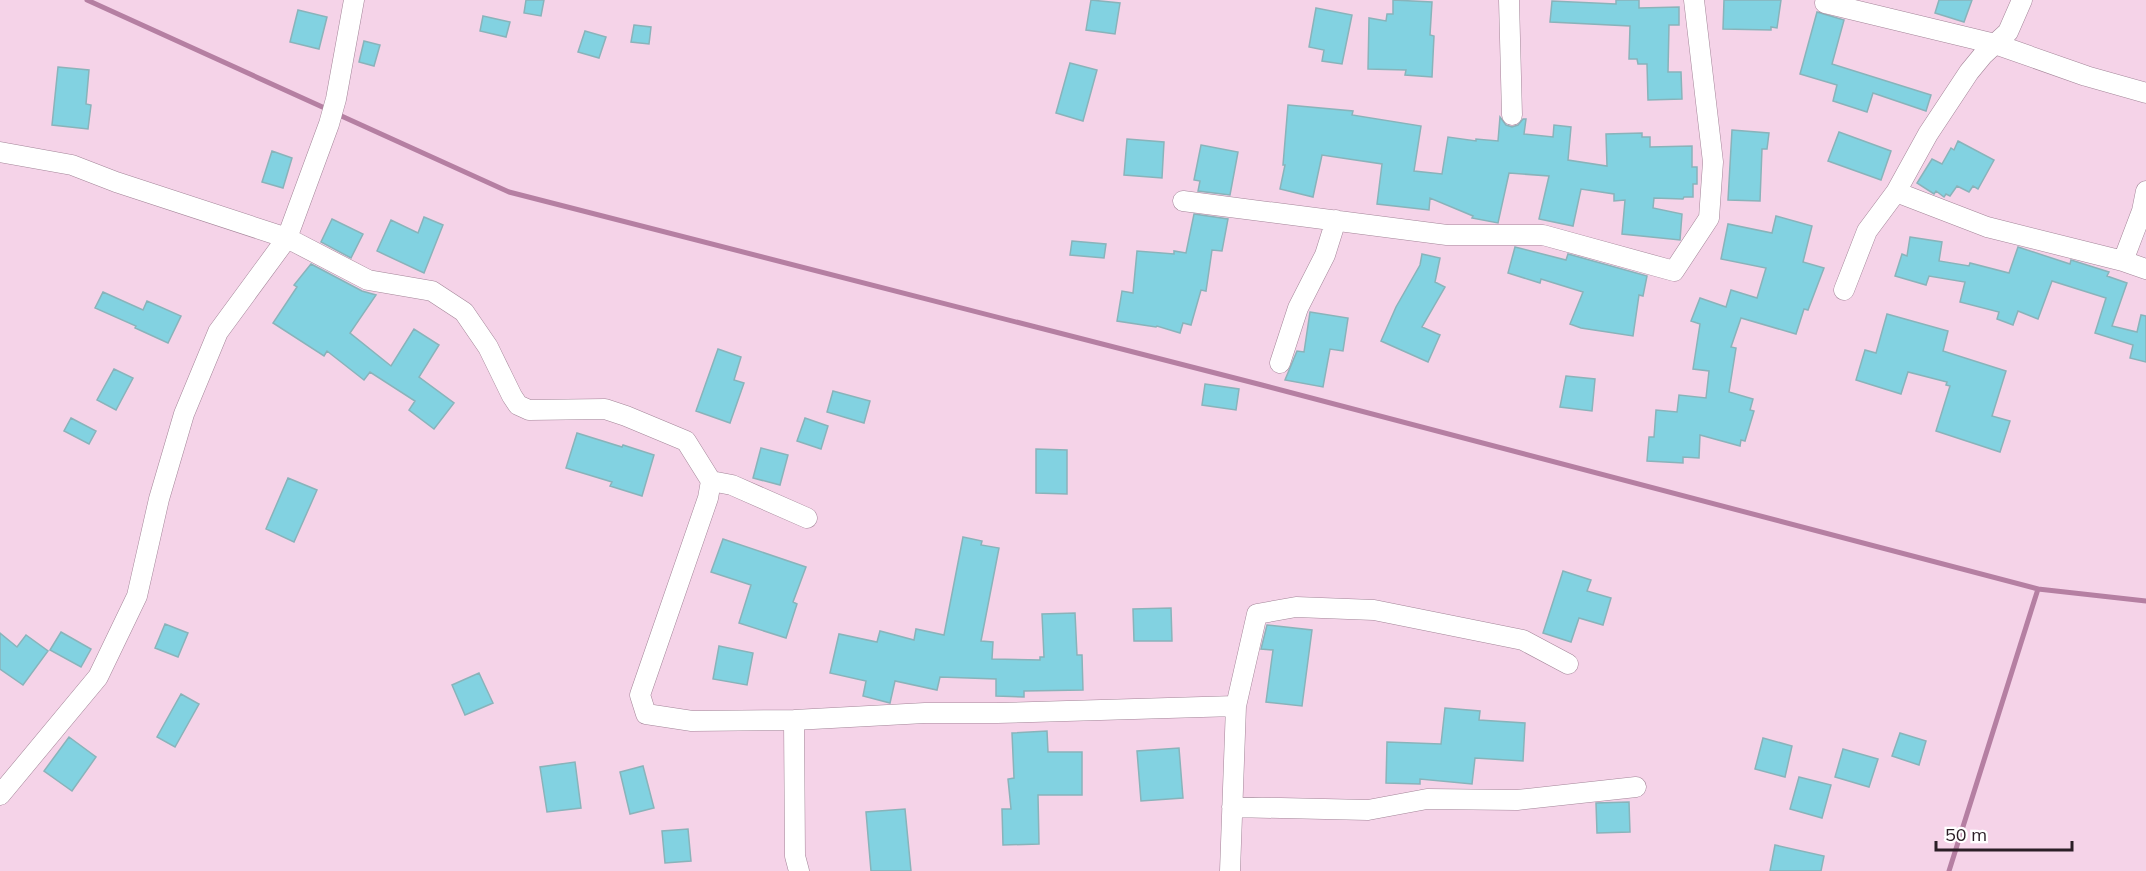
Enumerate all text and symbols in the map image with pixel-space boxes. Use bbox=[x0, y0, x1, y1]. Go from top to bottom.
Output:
scale bar bbox=[1936, 814, 2072, 852]
text: 50 m bbox=[1945, 823, 1987, 846]

